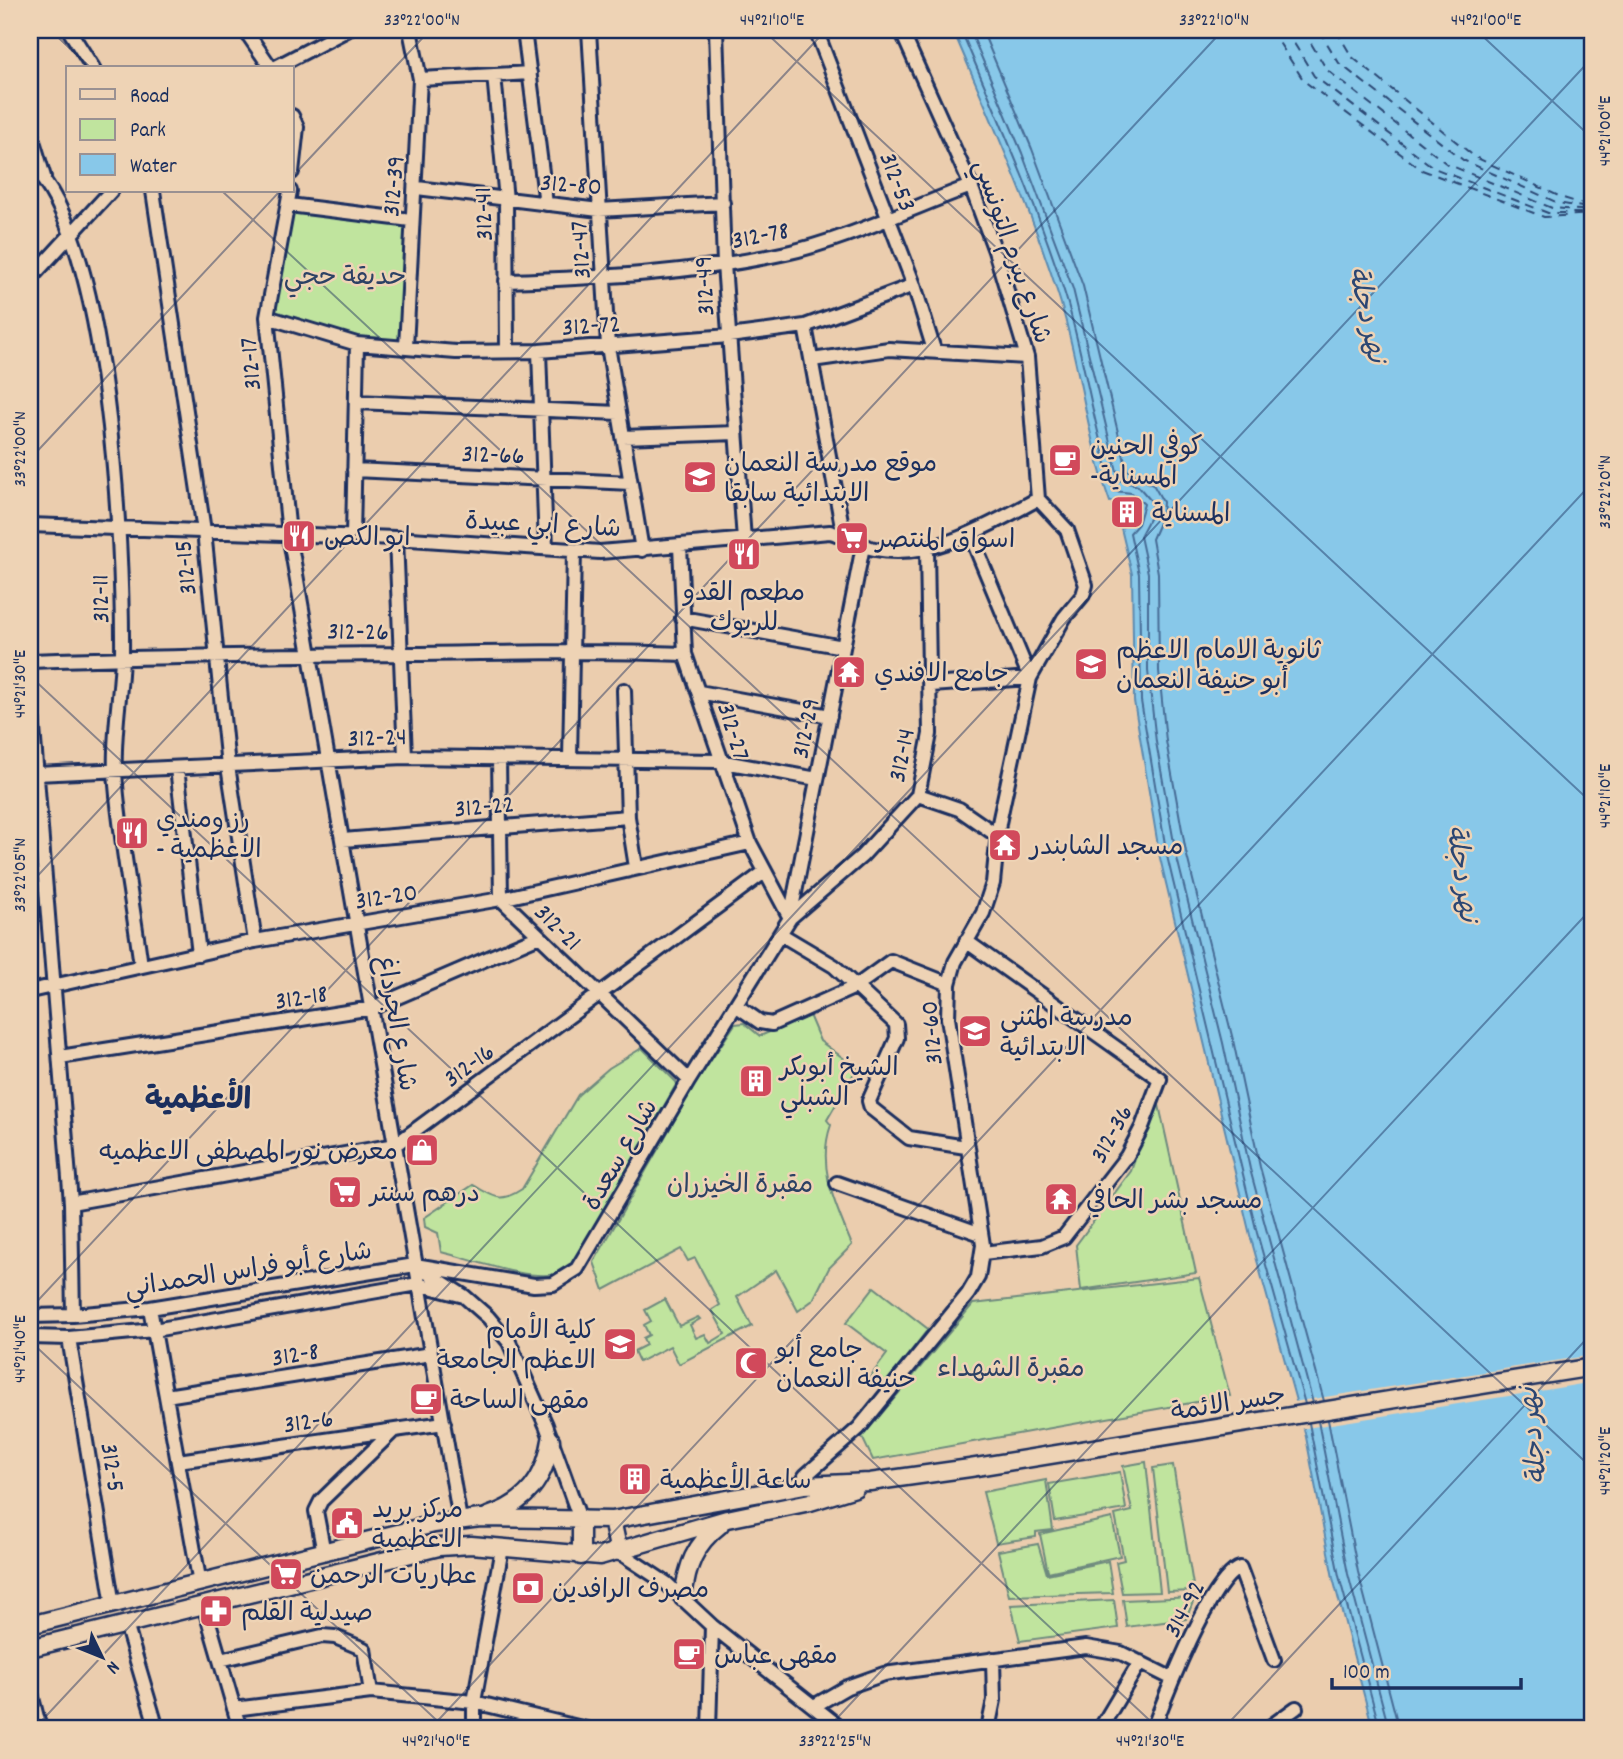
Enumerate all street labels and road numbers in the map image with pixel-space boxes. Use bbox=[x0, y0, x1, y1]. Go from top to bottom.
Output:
street label: 312-53 bbox=[868, 147, 924, 217]
street label: 312-39 bbox=[374, 154, 417, 218]
street label: شارع بيرم التونسي bbox=[961, 155, 1060, 350]
street label: 312-80 bbox=[538, 166, 603, 207]
street label: 312-41 bbox=[466, 186, 505, 241]
street label: 312-78 bbox=[729, 214, 793, 261]
street label: 312-47 bbox=[562, 219, 603, 280]
street label: 312-49 bbox=[686, 255, 727, 317]
street label: 312-72 bbox=[561, 307, 622, 348]
street label: 312-17 bbox=[232, 336, 273, 392]
street label: 312-66 bbox=[461, 437, 525, 476]
street label: شارع ابي عبيدة bbox=[464, 504, 622, 550]
street label: 312-15 bbox=[166, 538, 209, 597]
street label: 312-11 bbox=[84, 574, 121, 624]
street label: 312-26 bbox=[327, 614, 389, 653]
street label: 312-29 bbox=[783, 695, 831, 762]
street label: 312-27 bbox=[705, 698, 758, 766]
street label: 312-24 bbox=[347, 720, 408, 759]
street label: 312-14 bbox=[880, 726, 927, 786]
street label: 312-22 bbox=[453, 787, 516, 830]
street label: 312-20 bbox=[353, 875, 421, 922]
street label: 312-21 bbox=[524, 896, 589, 961]
street label: شارع الجرداغ bbox=[364, 953, 425, 1094]
street label: 312-18 bbox=[272, 977, 331, 1022]
street label: 312-60 bbox=[912, 999, 955, 1066]
street label: 312-16 bbox=[437, 1035, 504, 1098]
street label: شارع سعدة bbox=[575, 1093, 669, 1218]
street label: 312-36 bbox=[1082, 1099, 1144, 1171]
street label: شارع أبو فراس الحمداني bbox=[122, 1234, 375, 1310]
street label: 312-8 bbox=[269, 1334, 322, 1378]
street label: جسر الائمة bbox=[1169, 1378, 1289, 1433]
street label: 312-6 bbox=[281, 1402, 336, 1445]
street label: 312-5 bbox=[88, 1440, 133, 1495]
street label: 314-92 bbox=[1156, 1574, 1217, 1645]

